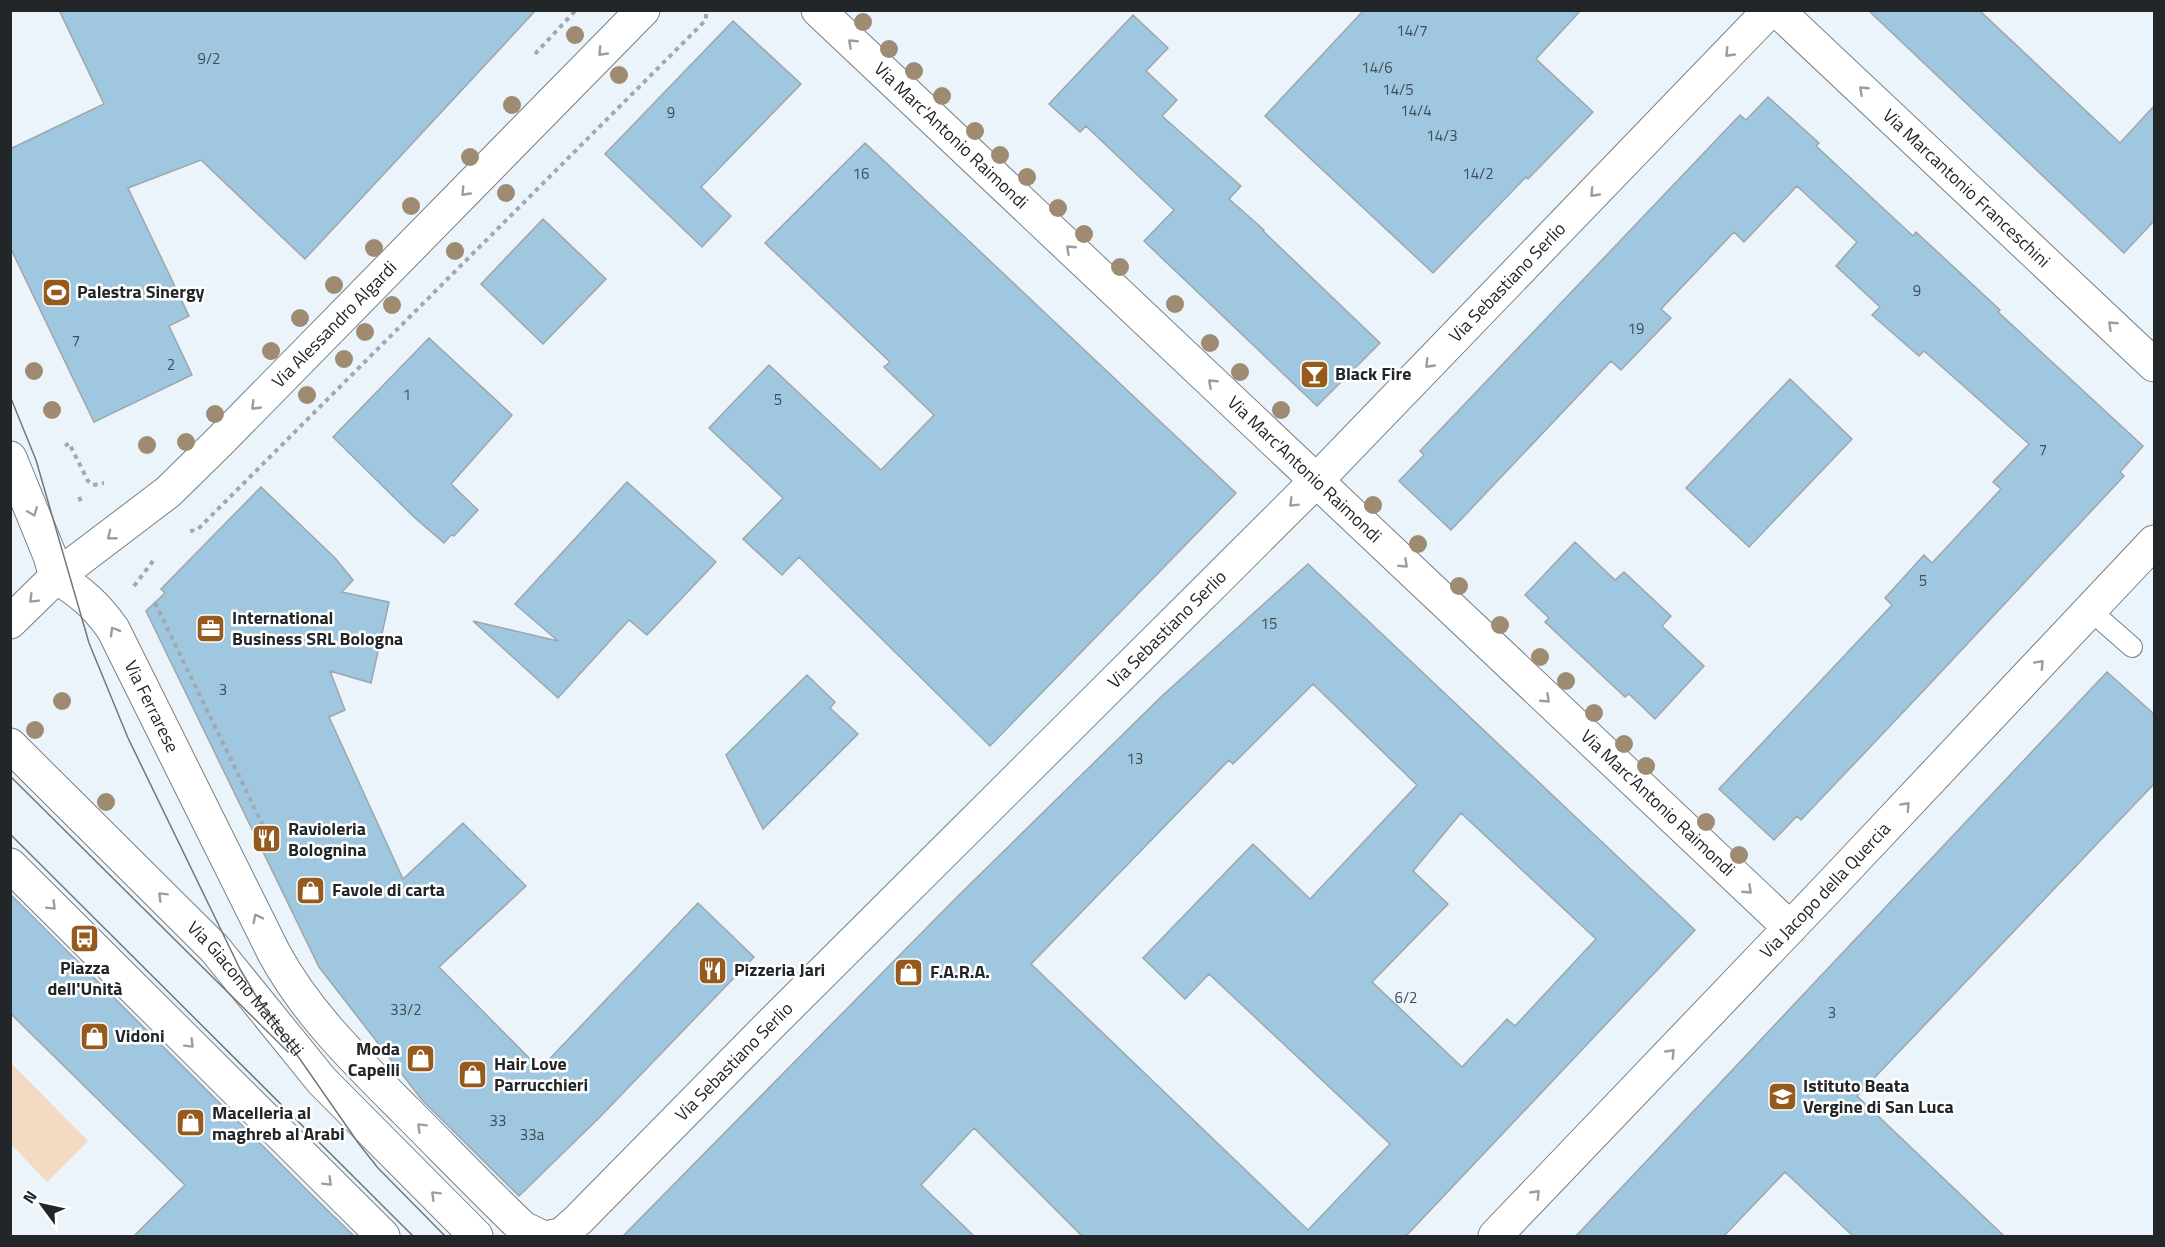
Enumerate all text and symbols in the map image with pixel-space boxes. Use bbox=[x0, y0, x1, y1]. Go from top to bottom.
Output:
house number: 14/7 bbox=[1396, 19, 1428, 42]
one-way arrow bbox=[849, 39, 859, 50]
one-way arrow bbox=[598, 45, 609, 56]
one-way arrow bbox=[1726, 45, 1737, 56]
house number: 9/2 bbox=[198, 47, 220, 70]
street label: Via Marc'Antonio Raimondi bbox=[868, 56, 1035, 215]
house number: 14/6 bbox=[1361, 56, 1393, 79]
house number: 14/5 bbox=[1382, 78, 1414, 101]
one-way arrow bbox=[1859, 86, 1870, 97]
house number: 14/4 bbox=[1400, 99, 1432, 122]
house number: 9 bbox=[667, 101, 675, 124]
street label: Via Marcantonio Franceschini bbox=[1877, 102, 2057, 274]
house number: 14/3 bbox=[1426, 124, 1458, 147]
house number: 16 bbox=[853, 162, 869, 185]
house number: 14/2 bbox=[1462, 162, 1494, 185]
one-way arrow bbox=[462, 184, 473, 195]
one-way arrow bbox=[1590, 187, 1601, 197]
street label: Via Sebastiano Serlio bbox=[1442, 216, 1572, 348]
one-way arrow bbox=[1067, 245, 1077, 256]
street label: Via Alessandro Algardi bbox=[265, 255, 403, 394]
sports icon: Palestra Sinergy bbox=[40, 276, 72, 308]
place label: Palestra Sinergy bbox=[77, 278, 205, 305]
house number: 9 bbox=[1913, 279, 1921, 302]
house number: 19 bbox=[1628, 317, 1644, 340]
one-way arrow bbox=[2108, 321, 2119, 332]
house number: 7 bbox=[72, 329, 80, 352]
house number: 2 bbox=[167, 353, 175, 376]
one-way arrow bbox=[1425, 357, 1436, 367]
bar icon: Black Fire bbox=[1298, 358, 1330, 390]
place label: Black Fire bbox=[1335, 360, 1411, 387]
one-way arrow bbox=[1209, 379, 1219, 390]
house number: 1 bbox=[403, 383, 411, 406]
house number: 5 bbox=[774, 388, 782, 411]
street label: Via Marc'Antonio Raimondi bbox=[1221, 389, 1388, 549]
one-way arrow bbox=[252, 398, 263, 409]
house number: 7 bbox=[2039, 438, 2047, 461]
one-way arrow bbox=[1290, 496, 1301, 507]
one-way arrow bbox=[26, 506, 38, 517]
one-way arrow bbox=[106, 529, 117, 540]
one-way arrow bbox=[1397, 557, 1408, 568]
street label: Via Sebastiano Serlio bbox=[1101, 564, 1232, 694]
house number: 5 bbox=[1919, 569, 1927, 592]
one-way arrow bbox=[29, 591, 40, 602]
place label: International Business SRL Bologna bbox=[232, 604, 403, 652]
office icon: International Business SRL Bologna bbox=[195, 612, 227, 644]
house number: 15 bbox=[1261, 612, 1277, 635]
one-way arrow bbox=[109, 627, 121, 637]
street label: Via Ferrarese bbox=[118, 656, 186, 757]
one-way arrow bbox=[2033, 660, 2044, 671]
house number: 3 bbox=[219, 678, 227, 701]
one-way arrow bbox=[1538, 691, 1549, 702]
street label: Via Marc'Antonio Raimondi bbox=[1575, 723, 1741, 882]
house number: 13 bbox=[1127, 747, 1143, 770]
one-way arrow bbox=[1899, 802, 1910, 813]
place label: Ravioleria Bolognina bbox=[288, 815, 366, 863]
street label: Via Jacopo della Quercia bbox=[1753, 816, 1896, 964]
restaurant icon: Ravioleria Bolognina bbox=[251, 823, 283, 855]
shop icon: Favole di carta bbox=[295, 874, 327, 906]
place label: Favole di carta bbox=[332, 876, 445, 903]
one-way arrow bbox=[1742, 883, 1752, 894]
one-way arrow bbox=[159, 893, 170, 904]
one-way arrow bbox=[45, 899, 56, 910]
street label: Via Giacomo Matteotti bbox=[181, 914, 311, 1062]
one-way arrow bbox=[252, 914, 264, 925]
bus stop icon: Piazza dell'Unità bbox=[69, 923, 101, 955]
place label: Piazza dell'Unità bbox=[47, 954, 123, 1002]
restaurant icon: Pizzeria Jari bbox=[697, 954, 729, 986]
place label: Pizzeria Jari bbox=[734, 956, 825, 983]
shop icon: F.A.R.A. bbox=[893, 956, 925, 988]
place label: F.A.R.A. bbox=[930, 958, 990, 985]
house number: 6/2 bbox=[1395, 986, 1417, 1009]
street label: Via Sebastiano Serlio bbox=[668, 995, 799, 1127]
house number: 33/2 bbox=[390, 998, 422, 1021]
house number: 3 bbox=[1828, 1001, 1836, 1024]
shop icon: Vidoni bbox=[78, 1020, 110, 1052]
place label: Vidoni bbox=[115, 1022, 165, 1049]
place label: Moda Capelli bbox=[348, 1035, 400, 1083]
one-way arrow bbox=[183, 1037, 194, 1047]
shop icon: Moda Capelli bbox=[405, 1043, 437, 1075]
place label: Hair Love Parrucchieri bbox=[494, 1050, 588, 1098]
one-way arrow bbox=[1663, 1050, 1674, 1061]
shop icon: Hair Love Parrucchieri bbox=[457, 1058, 489, 1090]
place label: Istituto Beata Vergine di San Luca bbox=[1803, 1072, 1954, 1120]
school or university icon: Istituto Beata Vergine di San Luca bbox=[1766, 1080, 1798, 1112]
place label: Macelleria al maghreb al Arabi bbox=[212, 1099, 345, 1147]
shop icon: Macelleria al maghreb al Arabi bbox=[175, 1107, 207, 1139]
house number: 33 bbox=[490, 1109, 506, 1132]
one-way arrow bbox=[417, 1123, 428, 1134]
house number: 33a bbox=[520, 1123, 545, 1146]
one-way arrow bbox=[320, 1174, 331, 1185]
north arrow bbox=[12, 1175, 72, 1235]
text: N bbox=[16, 1186, 43, 1208]
one-way arrow bbox=[431, 1191, 441, 1202]
one-way arrow bbox=[1529, 1191, 1540, 1201]

